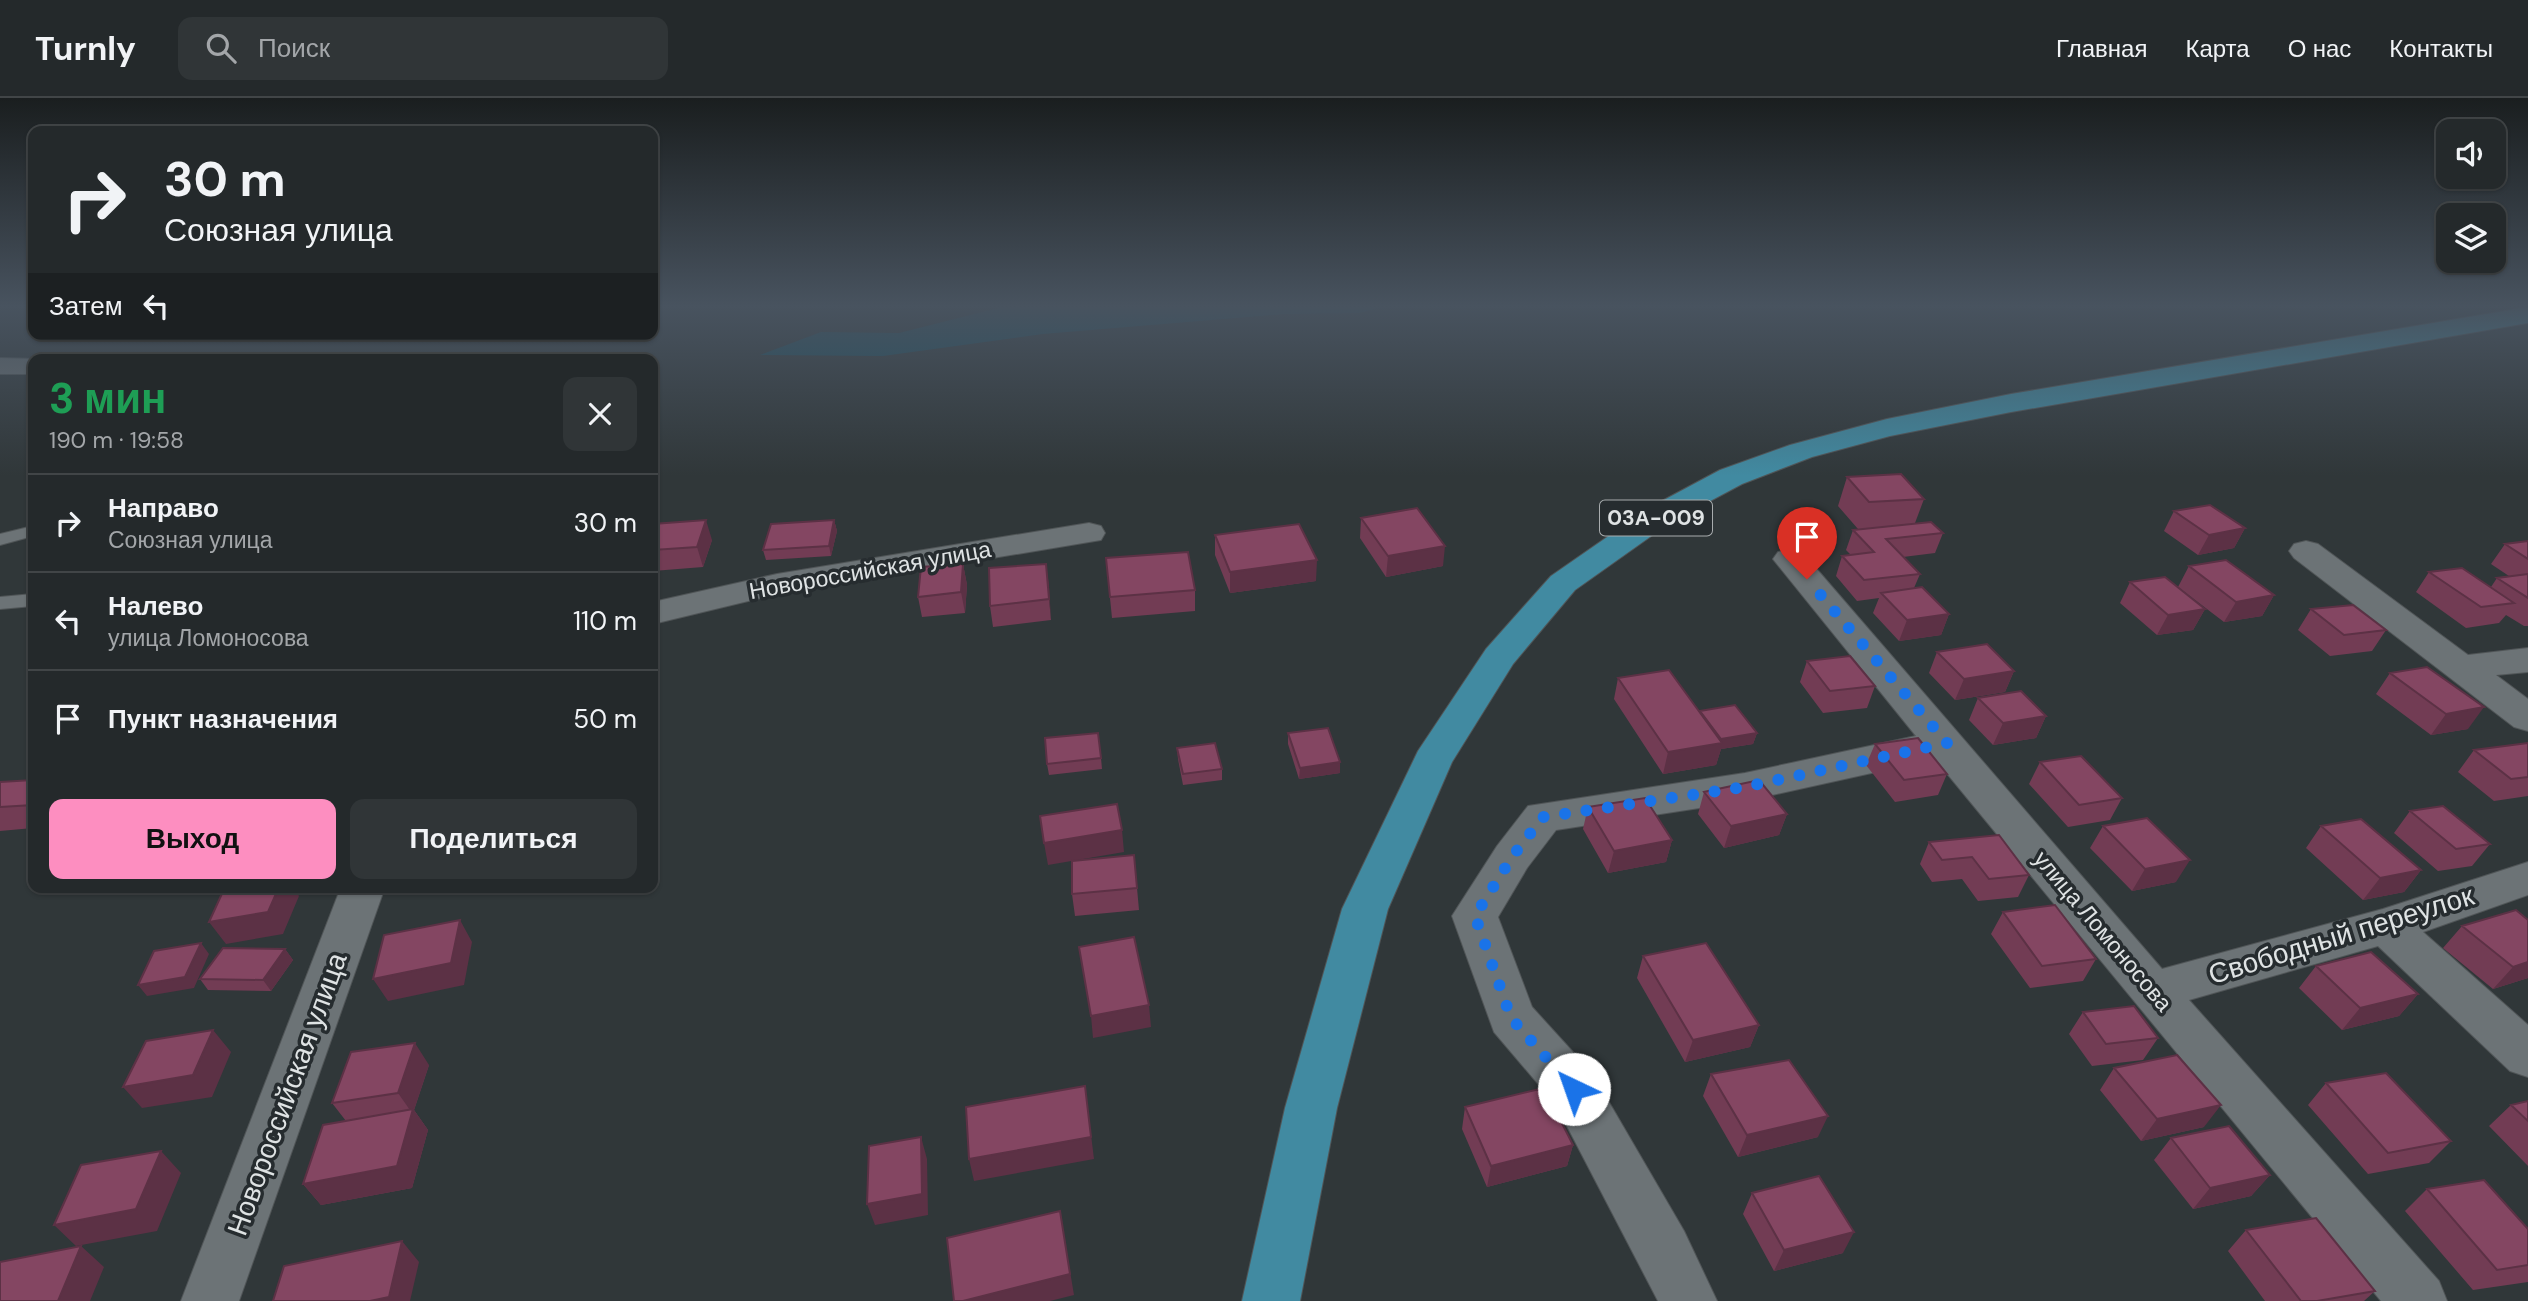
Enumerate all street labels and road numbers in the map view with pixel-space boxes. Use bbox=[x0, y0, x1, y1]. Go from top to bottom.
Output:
road number: 03А-009 bbox=[1600, 500, 1712, 536]
street label: Новороссийская улица bbox=[747, 534, 993, 606]
street label: улица Ломоносова bbox=[2027, 845, 2179, 1018]
street label: Свободный переулок bbox=[2204, 877, 2479, 993]
street label: Новороссийская улица bbox=[219, 947, 356, 1241]

